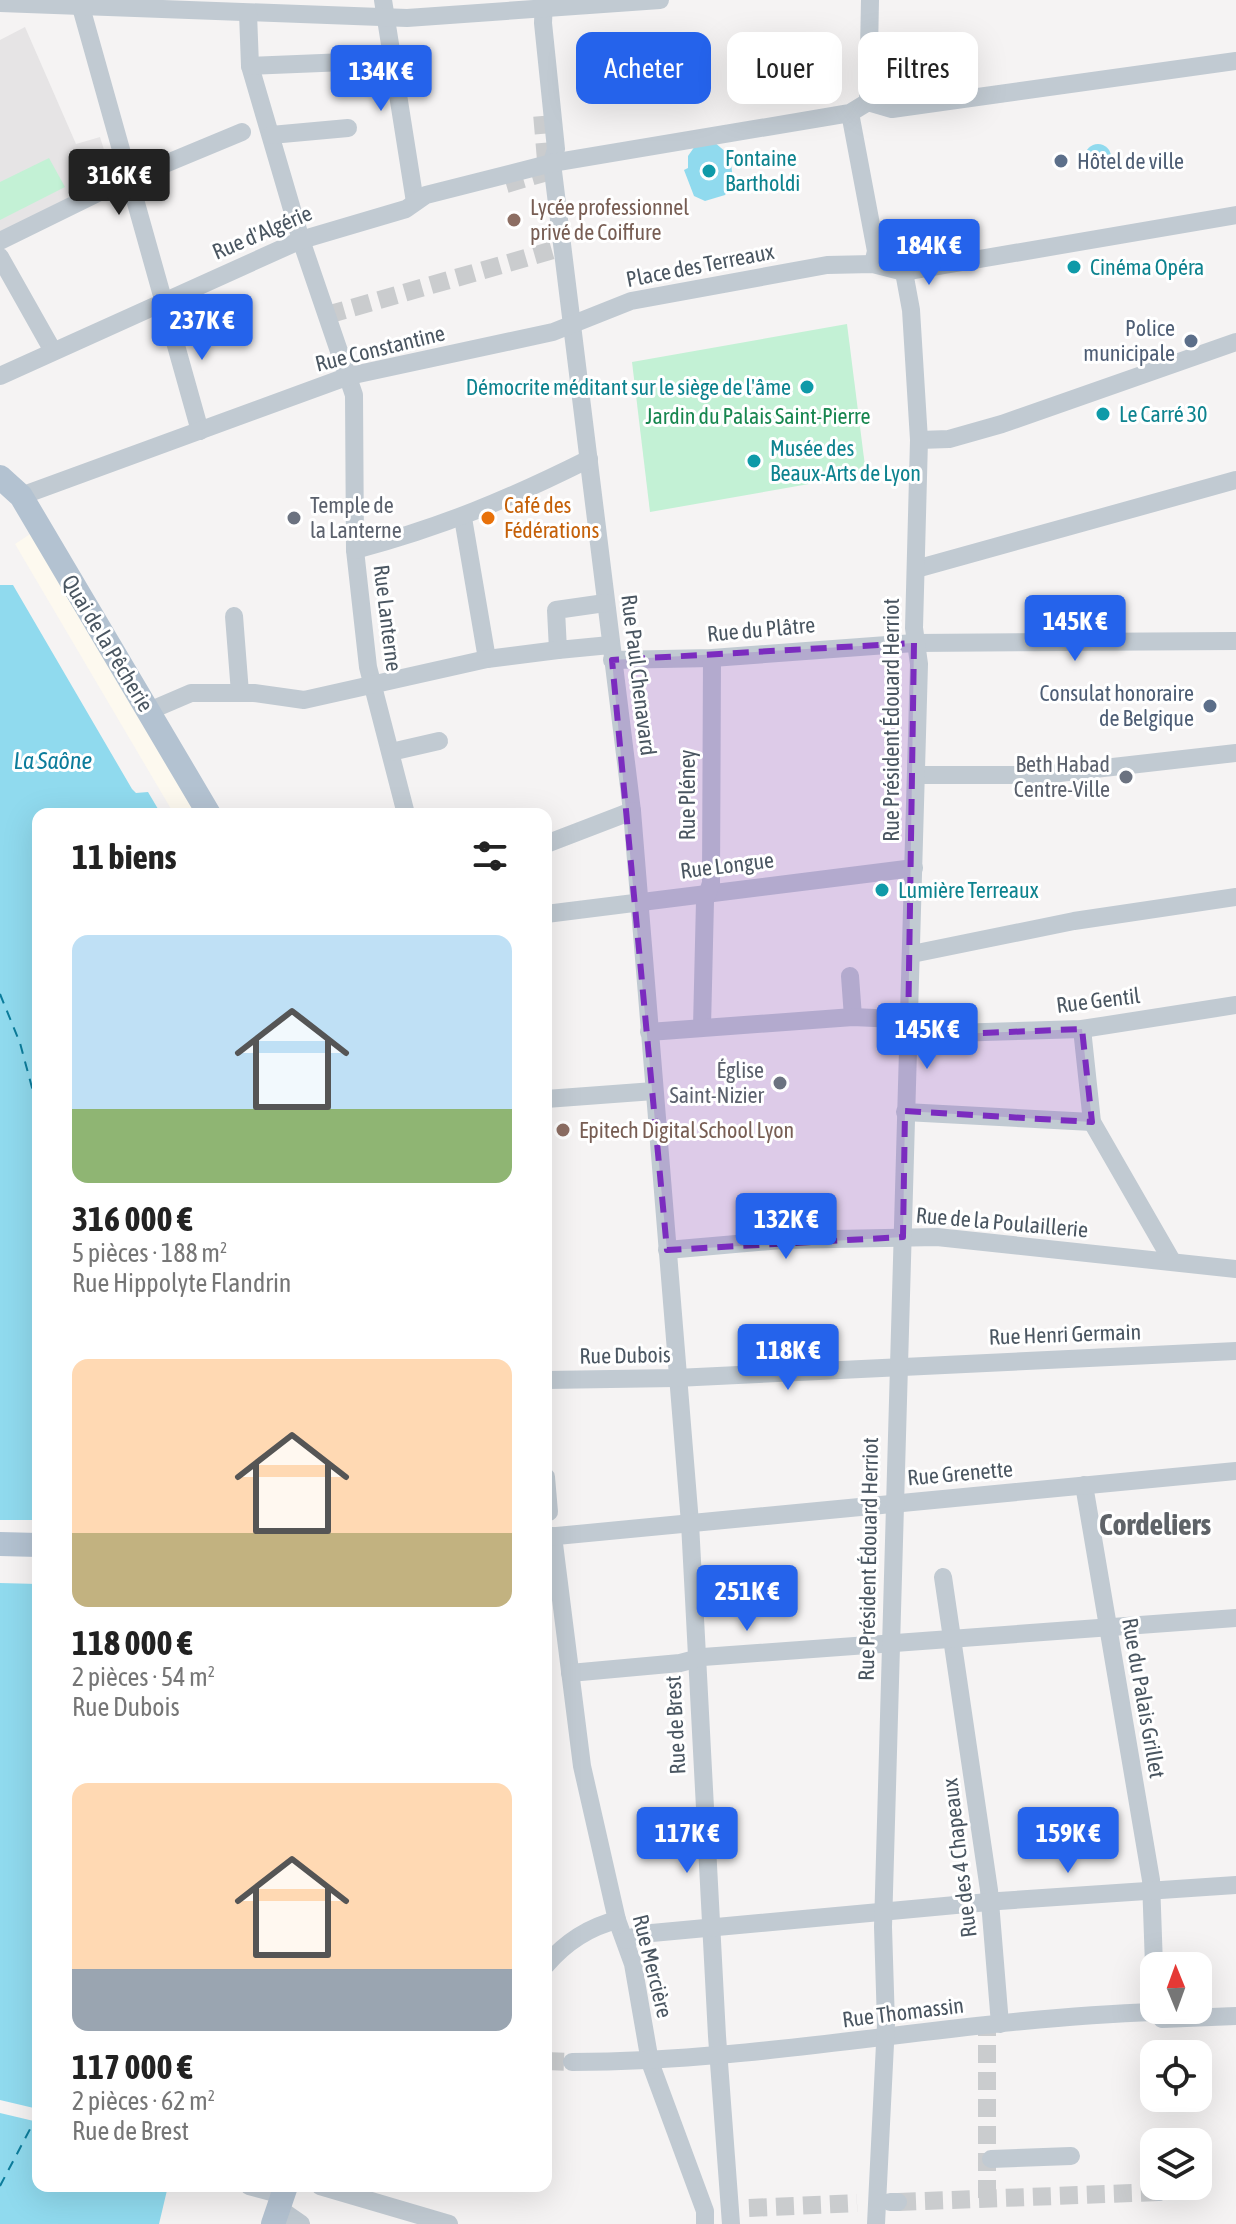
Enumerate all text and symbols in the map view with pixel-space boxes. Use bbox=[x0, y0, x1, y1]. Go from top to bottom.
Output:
chip: Acheter bbox=[576, 32, 711, 104]
chip: Louer bbox=[727, 32, 842, 104]
chip: Filtres bbox=[858, 32, 978, 104]
pin: 134K € bbox=[316, 45, 446, 113]
text: 134K € bbox=[349, 56, 413, 86]
place label: Fontaine Bartholdi bbox=[725, 145, 800, 196]
place label: Hôtel de ville bbox=[1077, 148, 1184, 174]
pin: 316K € bbox=[54, 149, 184, 217]
marker: Hôtel de ville bbox=[1052, 152, 1070, 170]
text: 316K € bbox=[87, 160, 151, 190]
marker: Fontaine Bartholdi bbox=[700, 162, 718, 180]
place label: Lycée professionnel privé de Coiffure bbox=[530, 194, 689, 245]
street label: Rue d'Algérie bbox=[208, 199, 316, 265]
marker: Lycée professionnel privé de Coiffure bbox=[505, 211, 523, 229]
pin: 184K € bbox=[864, 219, 994, 287]
text: 184K € bbox=[897, 230, 961, 260]
street label: Place des Terreaux bbox=[624, 238, 776, 292]
place label: Cinéma Opéra bbox=[1090, 254, 1204, 280]
marker: Cinéma Opéra bbox=[1065, 258, 1083, 276]
pin: 237K € bbox=[137, 294, 267, 362]
text: 237K € bbox=[170, 305, 234, 335]
place label: Police municipale bbox=[1083, 315, 1175, 366]
street label: Rue Constantine bbox=[313, 319, 447, 377]
marker: Police municipale bbox=[1182, 332, 1200, 350]
place label: Démocrite méditant sur le siège de l'âme bbox=[466, 374, 791, 400]
marker: Démocrite méditant sur le siège de l'âme bbox=[798, 378, 816, 396]
place label: Le Carré 30 bbox=[1119, 401, 1207, 427]
park label: Jardin du Palais Saint-Pierre bbox=[646, 403, 870, 429]
marker: Le Carré 30 bbox=[1094, 405, 1112, 423]
place label: Musée des Beaux-Arts de Lyon bbox=[770, 435, 921, 486]
marker: Musée des Beaux-Arts de Lyon bbox=[745, 452, 763, 470]
place label: Temple de la Lanterne bbox=[310, 492, 402, 543]
place label: Café des Fédérations bbox=[504, 492, 599, 543]
marker: Temple de la Lanterne bbox=[285, 509, 303, 527]
marker: Café des Fédérations bbox=[479, 509, 497, 527]
street label: Rue Lanterne bbox=[369, 563, 407, 673]
street label: Quai de la Pêcherie bbox=[57, 570, 159, 716]
street label: Rue Paul Chenavard bbox=[616, 593, 662, 757]
pin: 145K € bbox=[1010, 595, 1140, 663]
street label: Rue Président Édouard Herriot bbox=[878, 598, 904, 842]
text: 145K € bbox=[1043, 606, 1107, 636]
street label: Rue du Plâtre bbox=[706, 611, 816, 647]
place label: Consulat honoraire de Belgique bbox=[1039, 680, 1194, 731]
marker: Consulat honoraire de Belgique bbox=[1201, 697, 1219, 715]
water label: La Saône bbox=[14, 747, 92, 774]
street label: Rue Pléney bbox=[674, 750, 700, 840]
place label: Beth Habad Centre-Ville bbox=[1014, 751, 1110, 802]
marker: Beth Habad Centre-Ville bbox=[1117, 768, 1135, 786]
icon: filters bbox=[468, 834, 512, 878]
text: 11 biens bbox=[72, 837, 176, 876]
street label: Rue Longue bbox=[679, 846, 775, 884]
place label: Lumière Terreaux bbox=[898, 877, 1039, 903]
marker: Lumière Terreaux bbox=[873, 881, 891, 899]
street label: Rue Gentil bbox=[1055, 982, 1142, 1018]
icon: home bbox=[220, 987, 364, 1131]
pin: 145K € bbox=[862, 1003, 992, 1071]
text: 145K € bbox=[895, 1014, 959, 1044]
place label: Église Saint-Nizier bbox=[669, 1057, 764, 1108]
marker: Église Saint-Nizier bbox=[771, 1074, 789, 1092]
place label: Epitech Digital School Lyon bbox=[579, 1117, 794, 1143]
marker: Epitech Digital School Lyon bbox=[554, 1121, 572, 1139]
pin: 132K € bbox=[721, 1193, 851, 1261]
text: 316 000 € bbox=[72, 1199, 193, 1238]
street label: Rue de la Poulaillerie bbox=[915, 1202, 1089, 1242]
text: 132K € bbox=[754, 1204, 818, 1234]
text: 5 pièces · 188 m² bbox=[72, 1238, 227, 1268]
text: Rue Hippolyte Flandrin bbox=[72, 1268, 291, 1298]
street label: Rue Henri Germain bbox=[988, 1318, 1142, 1350]
pin: 118K € bbox=[723, 1324, 853, 1392]
text: 118K € bbox=[756, 1335, 820, 1365]
street label: Rue Dubois bbox=[579, 1341, 671, 1369]
icon: home bbox=[220, 1411, 364, 1555]
street label: Rue Président Édouard Herriot bbox=[853, 1437, 883, 1681]
street label: Rue Grenette bbox=[906, 1455, 1014, 1491]
district label: Cordeliers bbox=[1099, 1507, 1212, 1541]
pin: 251K € bbox=[682, 1565, 812, 1633]
text: 251K € bbox=[715, 1576, 779, 1606]
street label: Rue du Palais Grillet bbox=[1117, 1616, 1171, 1780]
text: 118 000 € bbox=[72, 1623, 193, 1662]
text: 2 pièces · 54 m² bbox=[72, 1662, 215, 1692]
street label: Rue de Brest bbox=[659, 1675, 691, 1775]
text: Rue Dubois bbox=[72, 1692, 180, 1722]
street label: Rue des 4 Chapeaux bbox=[936, 1777, 982, 1939]
pin: 117K € bbox=[622, 1807, 752, 1875]
pin: 159K € bbox=[1003, 1807, 1133, 1875]
text: 117K € bbox=[655, 1818, 719, 1848]
text: 159K € bbox=[1036, 1818, 1100, 1848]
icon: home bbox=[220, 1835, 364, 1979]
street label: Rue Mercière bbox=[628, 1912, 678, 2020]
north arrow bbox=[1140, 1952, 1212, 2024]
map controls bbox=[1140, 1952, 1212, 2200]
street label: Rue Thomassin bbox=[841, 1992, 965, 2032]
button: locate bbox=[1140, 2040, 1212, 2112]
text: 117 000 € bbox=[72, 2047, 193, 2086]
text: 2 pièces · 62 m² bbox=[72, 2086, 215, 2116]
text: Rue de Brest bbox=[72, 2116, 189, 2146]
button: layers bbox=[1140, 2128, 1212, 2200]

